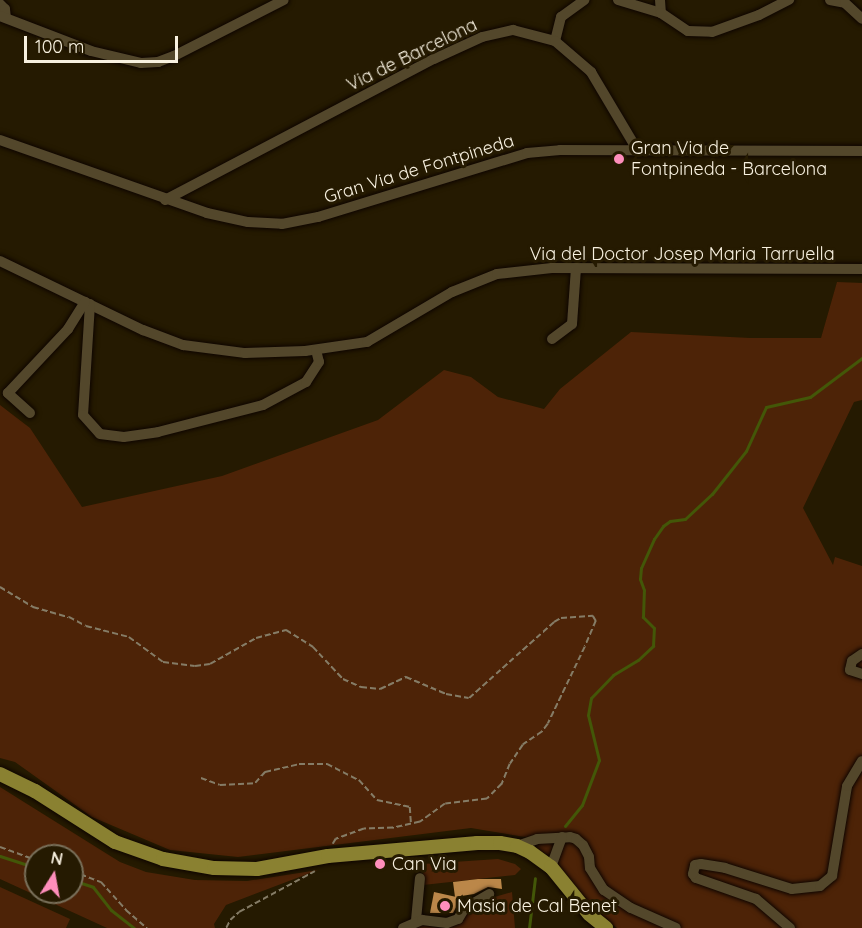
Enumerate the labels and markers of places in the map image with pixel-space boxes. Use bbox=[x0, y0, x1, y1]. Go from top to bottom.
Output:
place label: Gran Via de Fontpineda - Barcelona bbox=[631, 138, 827, 180]
marker: Gran Via de Fontpineda - Barcelona bbox=[612, 152, 626, 166]
place label: Can Via bbox=[392, 853, 457, 875]
marker: Can Via bbox=[373, 857, 387, 871]
place label: Masia de Cal Benet bbox=[457, 895, 617, 917]
marker: Masia de Cal Benet bbox=[438, 899, 452, 913]

